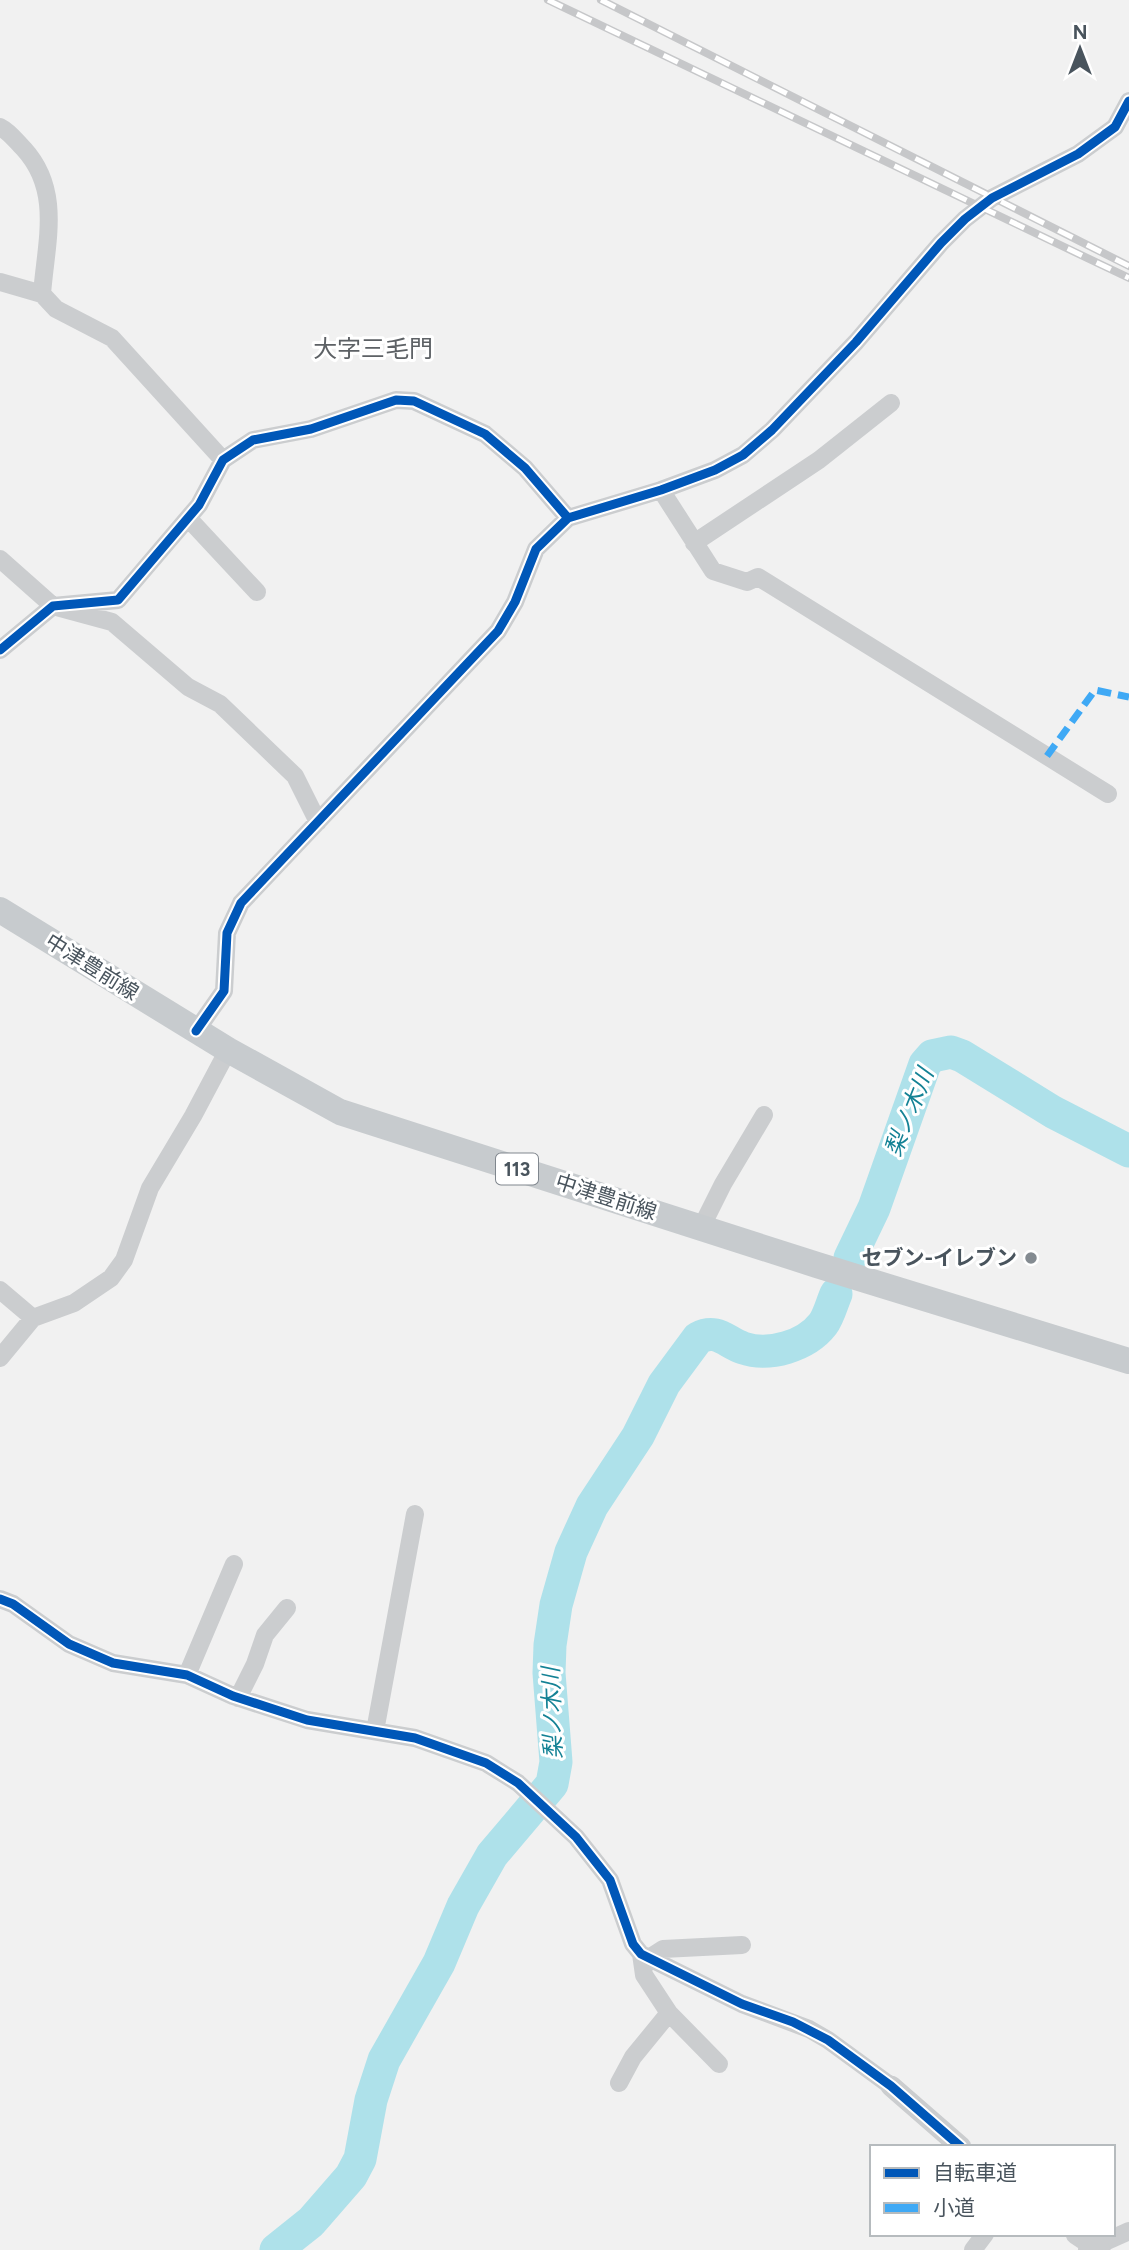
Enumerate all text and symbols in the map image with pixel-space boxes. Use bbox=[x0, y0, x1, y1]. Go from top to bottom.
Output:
north arrow bbox=[1045, 14, 1115, 84]
text: N bbox=[1073, 21, 1087, 44]
district label: 大字三毛門 bbox=[313, 334, 433, 363]
street label: 中津豊前線 bbox=[41, 928, 143, 1005]
water label: 梨ノ木川 bbox=[879, 1061, 940, 1160]
road number: 113 bbox=[496, 1154, 538, 1184]
street label: 中津豊前線 bbox=[552, 1168, 660, 1225]
place label: セブン-イレブン bbox=[861, 1245, 1017, 1270]
marker: セブン-イレブン bbox=[1023, 1250, 1039, 1266]
water label: 梨ノ木川 bbox=[536, 1664, 568, 1759]
legend bbox=[870, 2145, 1115, 2236]
text: 自転車道 bbox=[933, 2160, 1017, 2185]
text: 小道 bbox=[933, 2195, 975, 2220]

